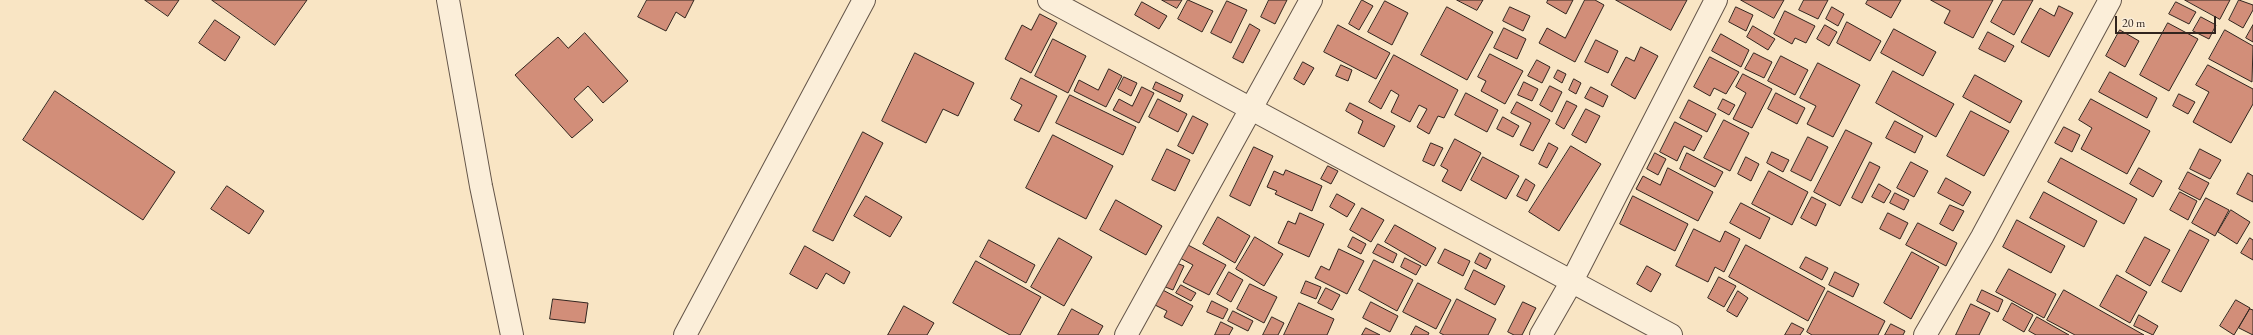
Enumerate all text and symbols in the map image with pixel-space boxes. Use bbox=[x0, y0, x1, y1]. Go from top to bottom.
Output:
scale bar bbox=[2117, 8, 2218, 34]
text: 20 m bbox=[2122, 15, 2145, 31]

